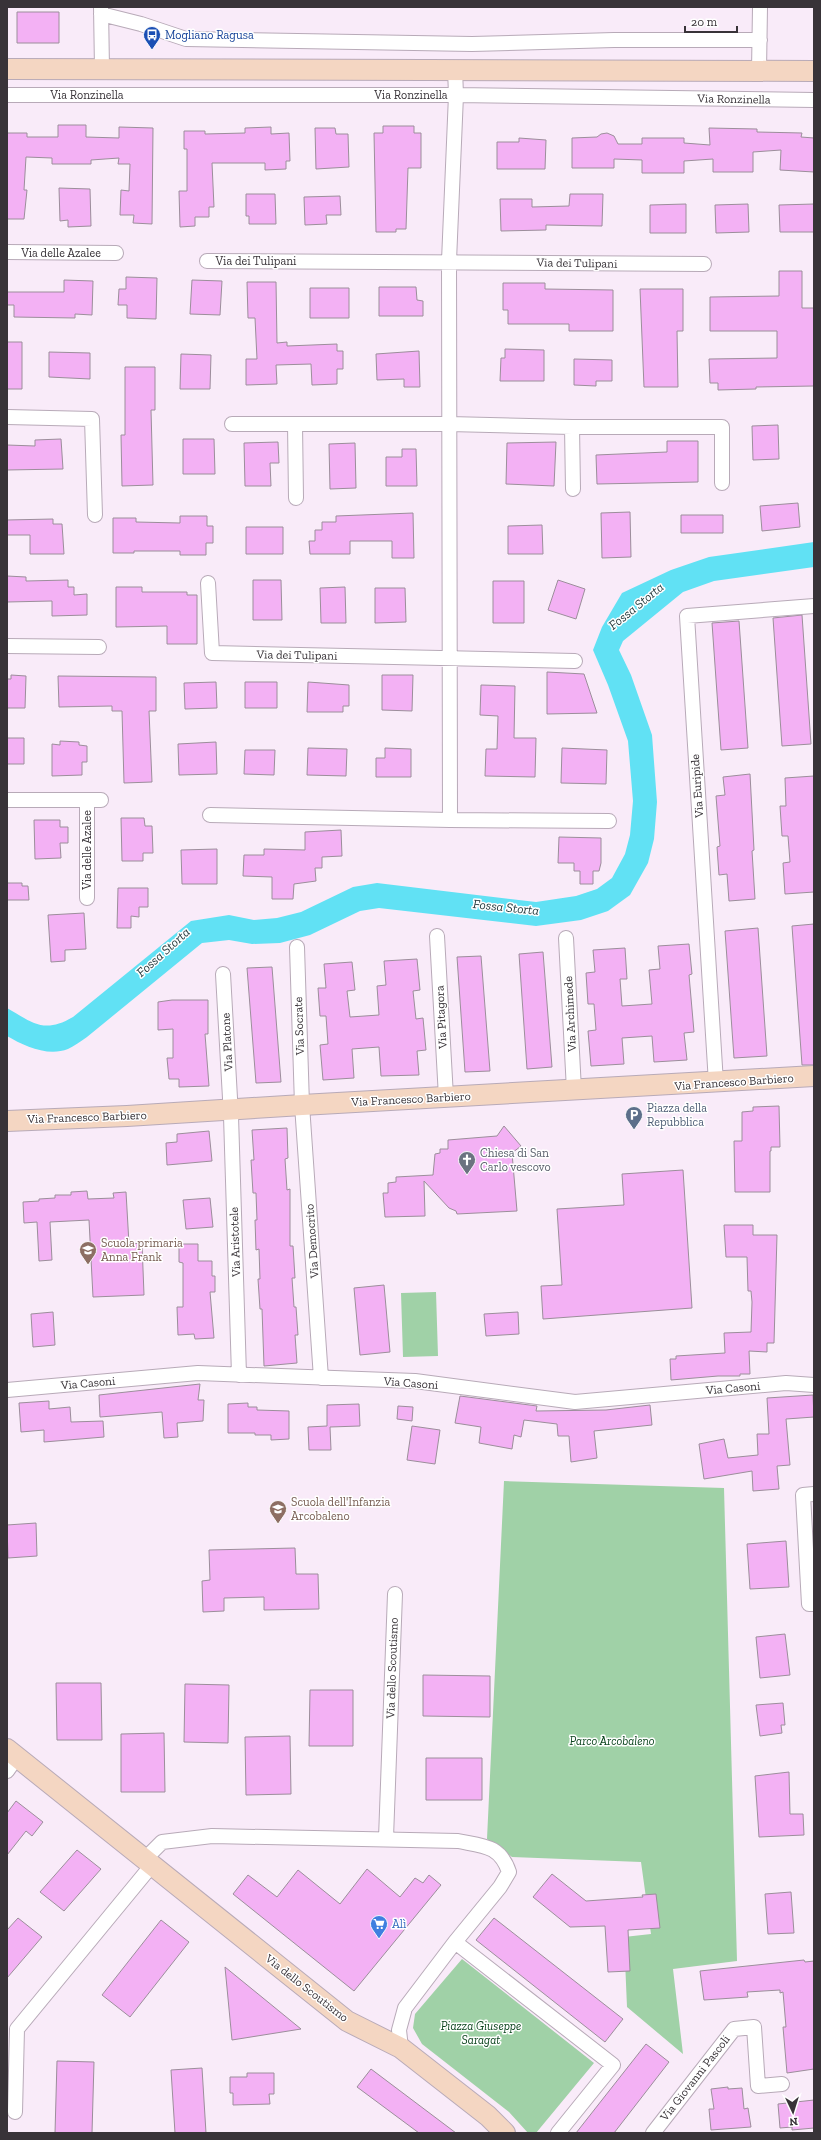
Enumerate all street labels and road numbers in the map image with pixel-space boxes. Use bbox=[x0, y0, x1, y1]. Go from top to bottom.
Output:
street label: Via Ronzinella bbox=[49, 88, 124, 102]
street label: Via Ronzinella bbox=[373, 88, 448, 102]
street label: Via Ronzinella bbox=[696, 91, 771, 107]
street label: Via delle Azalee bbox=[20, 246, 101, 260]
street label: Via dei Tulipani bbox=[215, 254, 297, 268]
street label: Via dei Tulipani bbox=[535, 255, 618, 271]
street label: Via dei Tulipani bbox=[255, 647, 338, 663]
street label: Via Euripide bbox=[688, 753, 706, 819]
street label: Via delle Azalee bbox=[80, 810, 94, 891]
street label: Via Archimede bbox=[561, 975, 579, 1053]
street label: Via Pitagora bbox=[432, 985, 450, 1050]
street label: Via Socrate bbox=[291, 996, 307, 1056]
street label: Via Platone bbox=[218, 1012, 236, 1073]
street label: Via Francesco Barbiero bbox=[673, 1071, 794, 1093]
street label: Via Francesco Barbiero bbox=[350, 1089, 471, 1109]
street label: Via Francesco Barbiero bbox=[26, 1108, 147, 1126]
street label: Via Democrito bbox=[302, 1203, 322, 1280]
street label: Via Aristotele bbox=[227, 1206, 243, 1278]
street label: Via Casoni bbox=[59, 1374, 116, 1392]
street label: Via Casoni bbox=[382, 1374, 439, 1392]
street label: Via Casoni bbox=[704, 1379, 761, 1397]
street label: Via dello Scoutismo bbox=[383, 1617, 401, 1720]
street label: Via dello Scoutismo bbox=[262, 1951, 351, 2025]
street label: Via Giovanni Pascoli bbox=[657, 2032, 733, 2124]

